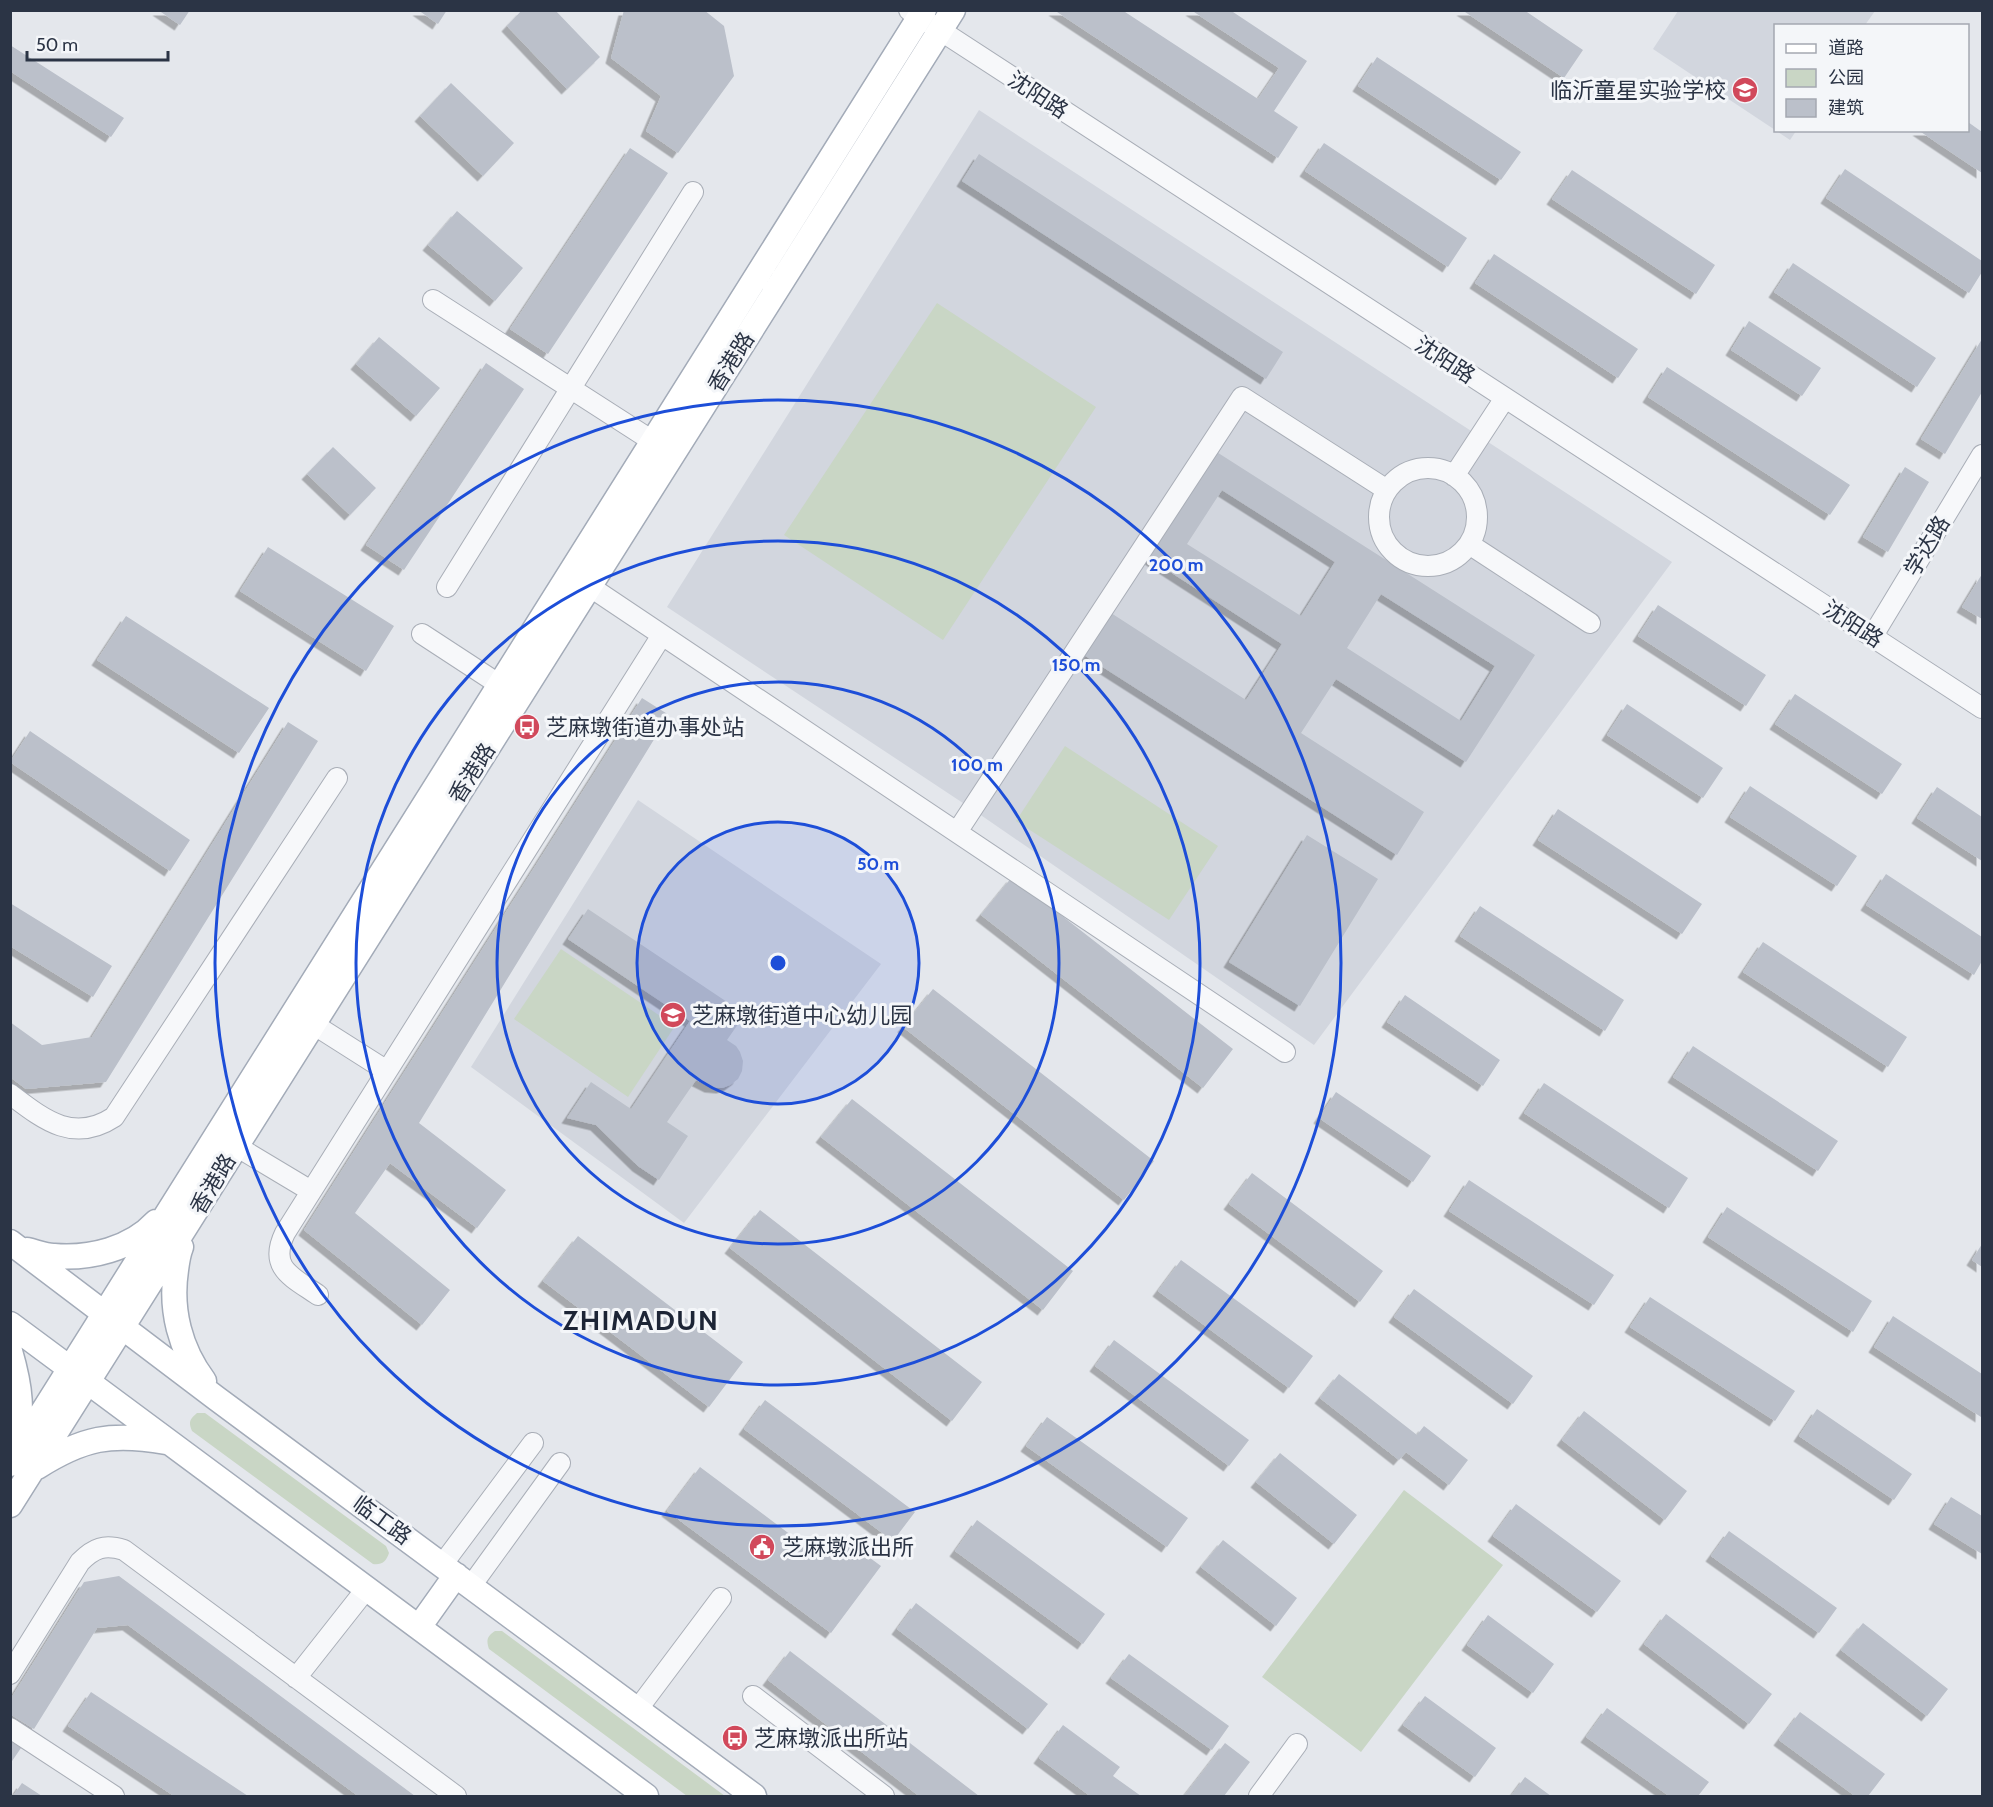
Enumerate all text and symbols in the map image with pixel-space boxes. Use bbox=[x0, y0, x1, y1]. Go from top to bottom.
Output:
scale bar bbox=[27, 24, 168, 62]
legend bbox=[1774, 24, 1969, 132]
text: 50 m bbox=[36, 34, 78, 56]
text: 道路 bbox=[1828, 37, 1864, 59]
street label: 沈阳路 bbox=[1003, 66, 1073, 124]
text: 公园 bbox=[1828, 67, 1864, 89]
school or university icon: 临沂童星实验学校 bbox=[1730, 75, 1760, 105]
place label: 临沂童星实验学校 bbox=[1550, 77, 1726, 104]
text: 建筑 bbox=[1828, 97, 1864, 119]
street label: 香港路 bbox=[702, 327, 760, 397]
street label: 沈阳路 bbox=[1410, 331, 1480, 389]
street label: 学达路 bbox=[1898, 511, 1956, 581]
text: 200 m bbox=[1149, 554, 1203, 576]
street label: 沈阳路 bbox=[1818, 595, 1888, 653]
text: 150 m bbox=[1052, 654, 1100, 676]
bus stop icon: 芝麻墩街道办事处站 bbox=[512, 712, 542, 742]
place label: 芝麻墩街道办事处站 bbox=[546, 714, 744, 741]
street label: 香港路 bbox=[443, 738, 501, 808]
text: 100 m bbox=[951, 754, 1003, 776]
text: 50 m bbox=[857, 853, 899, 875]
centre of rings bbox=[768, 953, 788, 973]
school or university icon: 芝麻墩街道中心幼儿园 bbox=[658, 1000, 688, 1030]
place label: 芝麻墩街道中心幼儿园 bbox=[692, 1002, 912, 1029]
street label: 香港路 bbox=[184, 1149, 242, 1219]
district label: ZHIMADUN bbox=[563, 1303, 719, 1337]
street label: 临工路 bbox=[347, 1490, 417, 1550]
public building icon: 芝麻墩派出所 bbox=[747, 1532, 777, 1562]
place label: 芝麻墩派出所 bbox=[782, 1534, 914, 1561]
bus stop icon: 芝麻墩派出所站 bbox=[720, 1723, 750, 1753]
place label: 芝麻墩派出所站 bbox=[754, 1725, 908, 1752]

